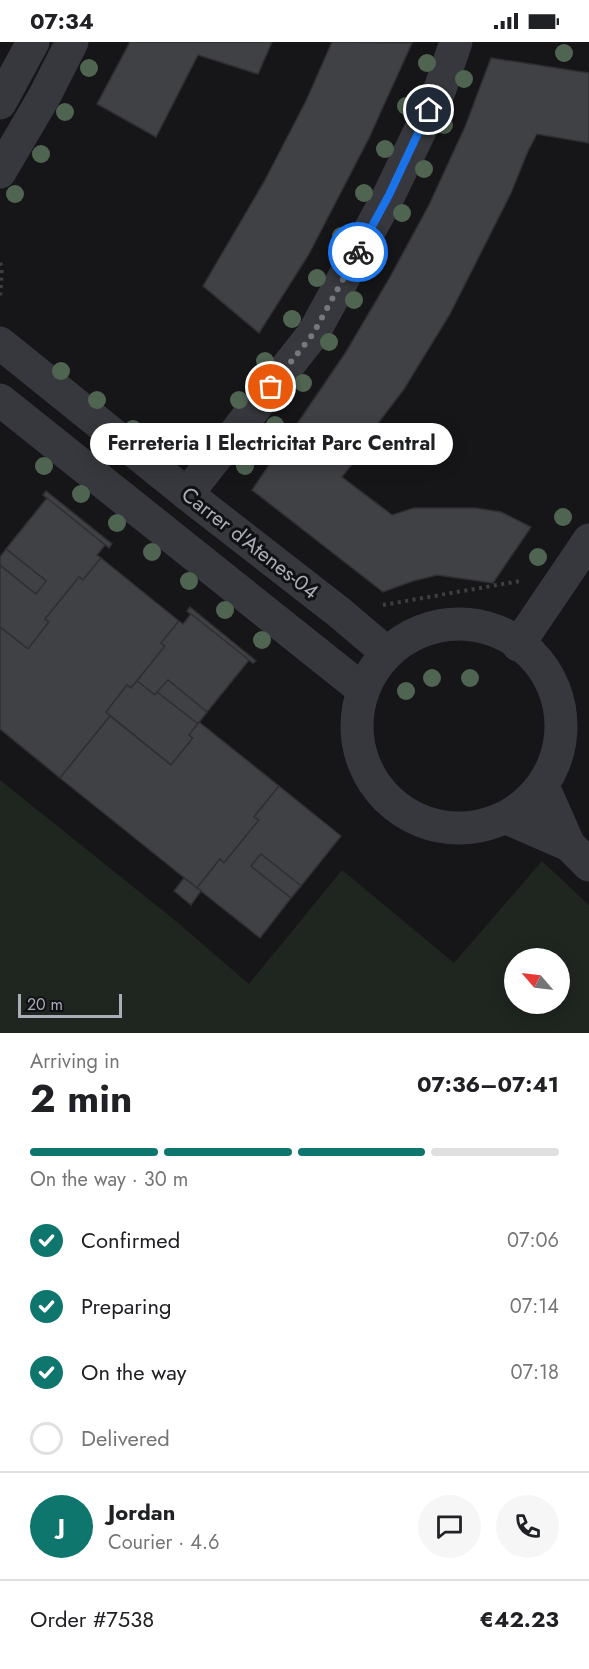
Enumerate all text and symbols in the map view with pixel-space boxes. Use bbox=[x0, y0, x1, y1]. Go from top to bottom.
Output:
text: 07:34 bbox=[30, 5, 94, 37]
pin bbox=[403, 84, 454, 135]
icon: home bbox=[412, 93, 445, 126]
courier bbox=[328, 222, 388, 282]
icon: bike bbox=[342, 236, 375, 269]
pin bbox=[245, 361, 296, 412]
icon: bag bbox=[254, 370, 287, 403]
callout: Ferreteria I Electricitat Parc Central bbox=[89, 423, 452, 465]
text: Ferreteria I Electricitat Parc Central bbox=[107, 429, 436, 458]
street label: Carrer d'Atenes-04 bbox=[175, 480, 325, 606]
north arrow bbox=[504, 948, 570, 1014]
map controls bbox=[504, 948, 570, 1014]
scale bar bbox=[18, 991, 122, 1019]
text: 20 m bbox=[27, 993, 63, 1016]
text: Arriving in bbox=[30, 1047, 120, 1076]
text: 07:36–07:41 bbox=[417, 1068, 559, 1100]
text: 2 min bbox=[30, 1070, 132, 1127]
text: On the way · 30 m bbox=[30, 1165, 188, 1194]
icon: check bbox=[30, 1224, 63, 1257]
text: Confirmed bbox=[81, 1224, 180, 1256]
text: 07:06 bbox=[507, 1226, 559, 1255]
icon: check bbox=[30, 1290, 63, 1323]
text: Preparing bbox=[81, 1290, 172, 1322]
text: 07:14 bbox=[510, 1292, 559, 1321]
icon: check bbox=[30, 1356, 63, 1389]
text: On the way bbox=[81, 1356, 186, 1388]
text: 07:18 bbox=[511, 1358, 559, 1387]
text: Delivered bbox=[81, 1422, 170, 1454]
button: chat bbox=[418, 1495, 481, 1558]
button: phone bbox=[496, 1495, 559, 1558]
text: Jordan bbox=[108, 1496, 175, 1528]
text: J bbox=[58, 1510, 65, 1542]
text: Courier · 4.6 bbox=[108, 1528, 220, 1557]
text: Order #7538 bbox=[30, 1603, 154, 1635]
text: €42.23 bbox=[480, 1603, 559, 1635]

